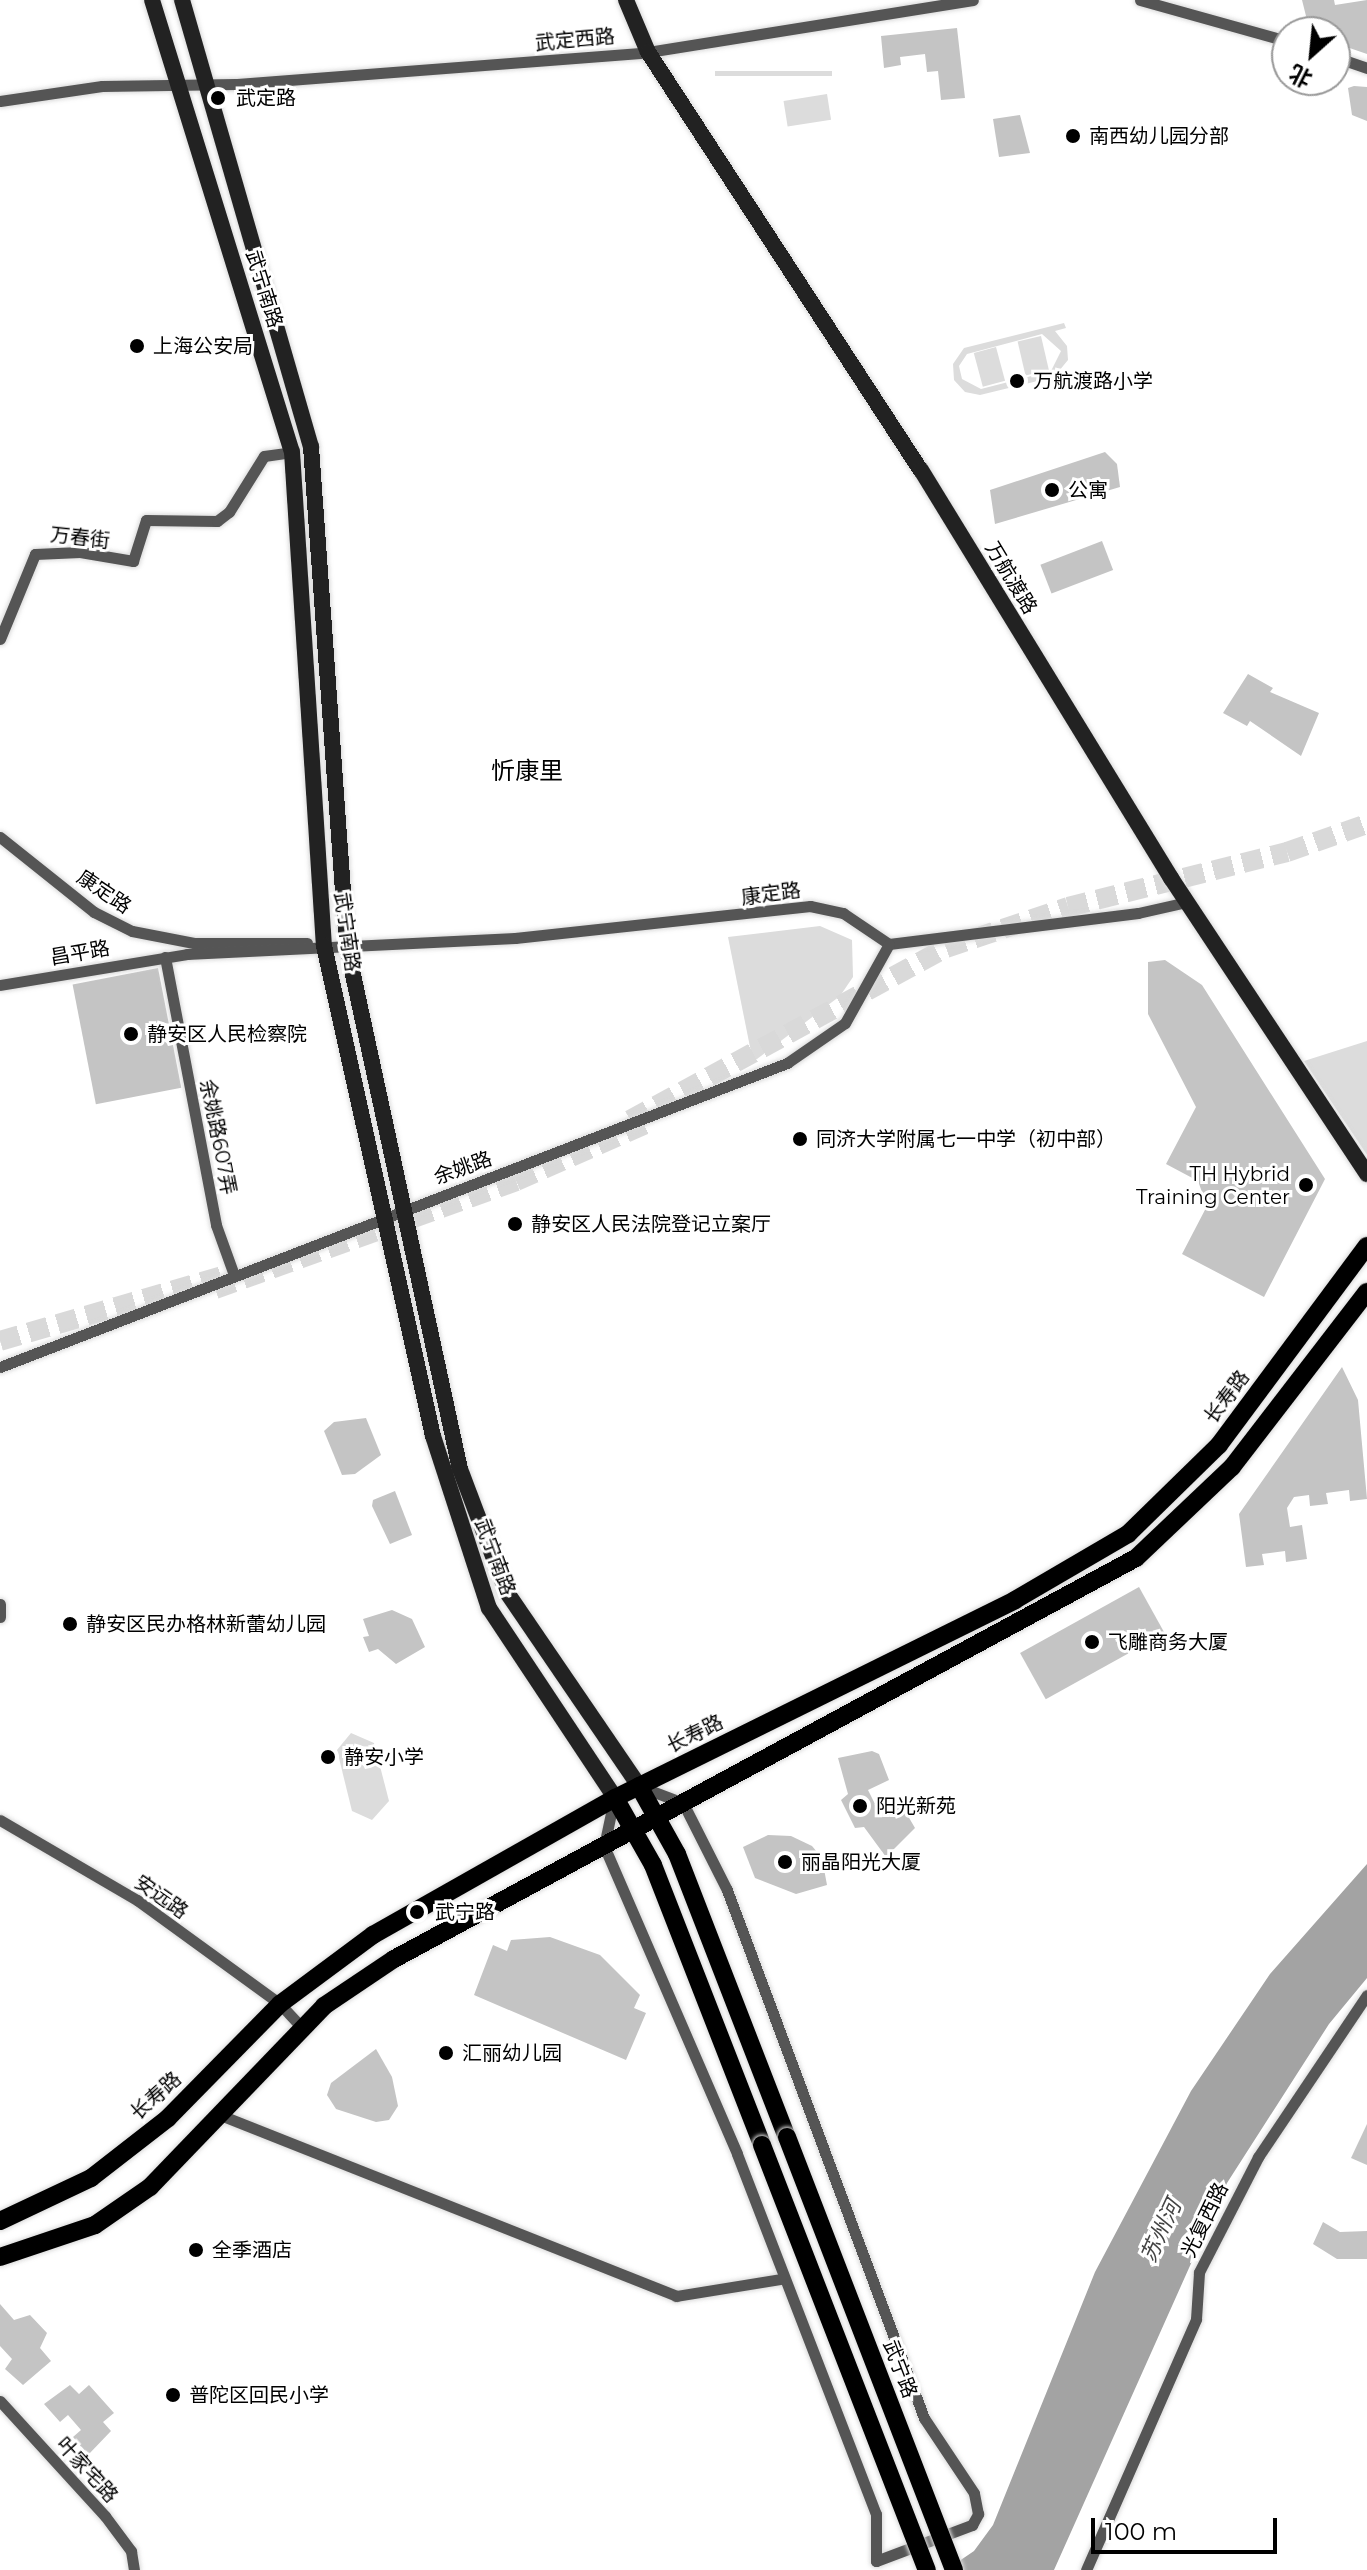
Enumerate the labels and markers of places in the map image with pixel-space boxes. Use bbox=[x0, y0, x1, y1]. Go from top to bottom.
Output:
place label: 武定路 bbox=[236, 86, 296, 110]
marker: 武定路 bbox=[207, 87, 229, 109]
place label: 南西幼儿园分部 bbox=[1089, 124, 1229, 148]
marker: 南西幼儿园分部 bbox=[1064, 127, 1082, 145]
place label: 上海公安局 bbox=[153, 334, 253, 358]
marker: 上海公安局 bbox=[128, 337, 146, 355]
place label: 万航渡路小学 bbox=[1033, 369, 1153, 393]
marker: 万航渡路小学 bbox=[1008, 372, 1026, 390]
place label: 公寓 bbox=[1068, 478, 1108, 502]
marker: 公寓 bbox=[1043, 481, 1061, 499]
place label: 静安区人民检察院 bbox=[147, 1022, 307, 1046]
marker: 静安区人民检察院 bbox=[122, 1025, 140, 1043]
place label: 同济大学附属七一中学（初中部） bbox=[816, 1127, 1116, 1151]
marker: 同济大学附属七一中学（初中部） bbox=[791, 1130, 809, 1148]
place label: TH Hybrid Training Center bbox=[1136, 1162, 1290, 1209]
marker: TH Hybrid Training Center bbox=[1297, 1176, 1315, 1194]
place label: 静安区人民法院登记立案厅 bbox=[531, 1212, 771, 1236]
marker: 静安区人民法院登记立案厅 bbox=[506, 1215, 524, 1233]
place label: 静安区民办格林新蕾幼儿园 bbox=[86, 1612, 326, 1636]
marker: 静安区民办格林新蕾幼儿园 bbox=[61, 1615, 79, 1633]
place label: 飞雕商务大厦 bbox=[1108, 1630, 1228, 1654]
marker: 飞雕商务大厦 bbox=[1083, 1633, 1101, 1651]
place label: 静安小学 bbox=[344, 1745, 424, 1769]
marker: 静安小学 bbox=[319, 1748, 337, 1766]
place label: 阳光新苑 bbox=[876, 1794, 956, 1818]
marker: 阳光新苑 bbox=[851, 1797, 869, 1815]
place label: 丽晶阳光大厦 bbox=[801, 1850, 921, 1874]
marker: 丽晶阳光大厦 bbox=[776, 1853, 794, 1871]
place label: 武宁路 bbox=[435, 1900, 495, 1924]
marker: 武宁路 bbox=[406, 1901, 428, 1923]
place label: 汇丽幼儿园 bbox=[462, 2041, 562, 2065]
marker: 汇丽幼儿园 bbox=[437, 2044, 455, 2062]
place label: 全季酒店 bbox=[212, 2238, 292, 2262]
marker: 全季酒店 bbox=[187, 2241, 205, 2259]
place label: 普陀区回民小学 bbox=[189, 2383, 329, 2407]
marker: 普陀区回民小学 bbox=[164, 2386, 182, 2404]

